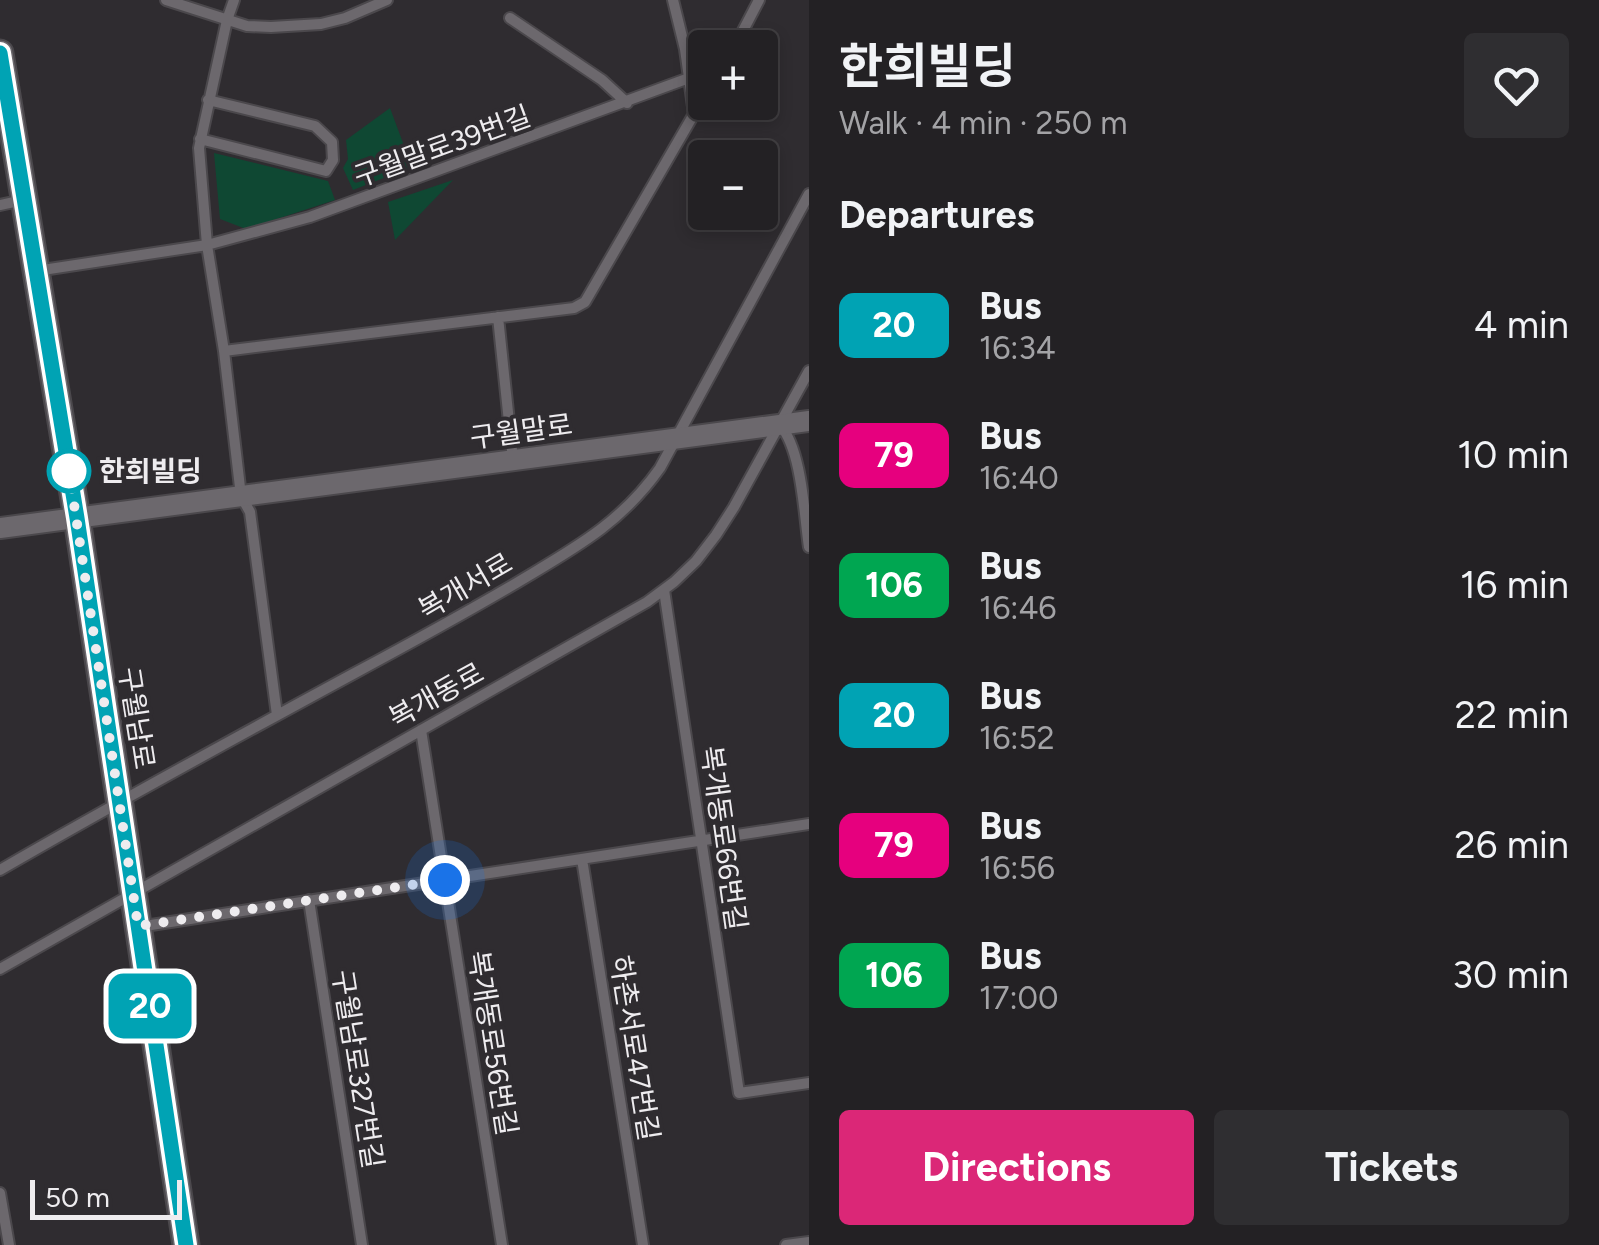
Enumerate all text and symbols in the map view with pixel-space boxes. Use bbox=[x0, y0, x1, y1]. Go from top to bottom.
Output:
map controls bbox=[688, 30, 778, 230]
button: + bbox=[688, 30, 778, 120]
button: heart bbox=[1464, 33, 1569, 138]
text: 한희빌딩 bbox=[839, 37, 1016, 95]
street label: 구월말로39번길 bbox=[349, 98, 535, 194]
text: Walk · 4 min · 250 m bbox=[839, 104, 1127, 142]
button: − bbox=[688, 140, 778, 230]
text: Departures bbox=[839, 192, 1034, 238]
text: Bus bbox=[979, 283, 1042, 329]
text: 4 min bbox=[1474, 302, 1569, 348]
text: 20 bbox=[873, 304, 915, 346]
text: 16:34 bbox=[979, 329, 1056, 367]
street label: 구월말로 bbox=[468, 407, 574, 455]
text: Bus bbox=[979, 413, 1042, 459]
text: 10 min bbox=[1457, 432, 1569, 478]
text: 79 bbox=[874, 434, 914, 476]
marker: 한희빌딩 bbox=[48, 450, 90, 492]
place label: 한희빌딩 bbox=[99, 454, 202, 488]
text: 16:40 bbox=[979, 459, 1059, 497]
text: Bus bbox=[979, 543, 1042, 589]
street label: 복개서로 bbox=[412, 546, 518, 626]
text: 16 min bbox=[1460, 562, 1569, 608]
text: 106 bbox=[865, 564, 923, 606]
text: 16:46 bbox=[979, 589, 1056, 627]
street label: 복개동로 bbox=[383, 655, 489, 735]
street label: 구월남로 bbox=[112, 664, 162, 772]
text: Bus bbox=[979, 673, 1042, 719]
text: 22 min bbox=[1455, 692, 1569, 738]
text: 20 bbox=[873, 694, 915, 736]
text: 16:52 bbox=[979, 719, 1055, 757]
street label: 복개동로66번길 bbox=[694, 743, 754, 933]
text: Bus bbox=[979, 803, 1042, 849]
text: 26 min bbox=[1455, 822, 1569, 868]
text: 79 bbox=[874, 824, 914, 866]
text: 16:56 bbox=[979, 849, 1055, 887]
your location bbox=[420, 855, 470, 905]
text: Bus bbox=[979, 933, 1042, 979]
street label: 복개동로56번길 bbox=[462, 948, 524, 1138]
text: 30 min bbox=[1452, 952, 1569, 998]
street label: 하촌서로47번길 bbox=[604, 953, 666, 1143]
text: 106 bbox=[865, 954, 923, 996]
street label: 구월남로327번길 bbox=[326, 967, 390, 1171]
line badge: 20 bbox=[105, 974, 195, 1038]
text: 17:00 bbox=[979, 979, 1059, 1017]
text: 20 bbox=[129, 985, 171, 1027]
button: Directions bbox=[839, 1110, 1194, 1225]
button: Tickets bbox=[1214, 1110, 1569, 1225]
scale bar bbox=[30, 1175, 182, 1220]
text: 50 m bbox=[45, 1180, 110, 1214]

